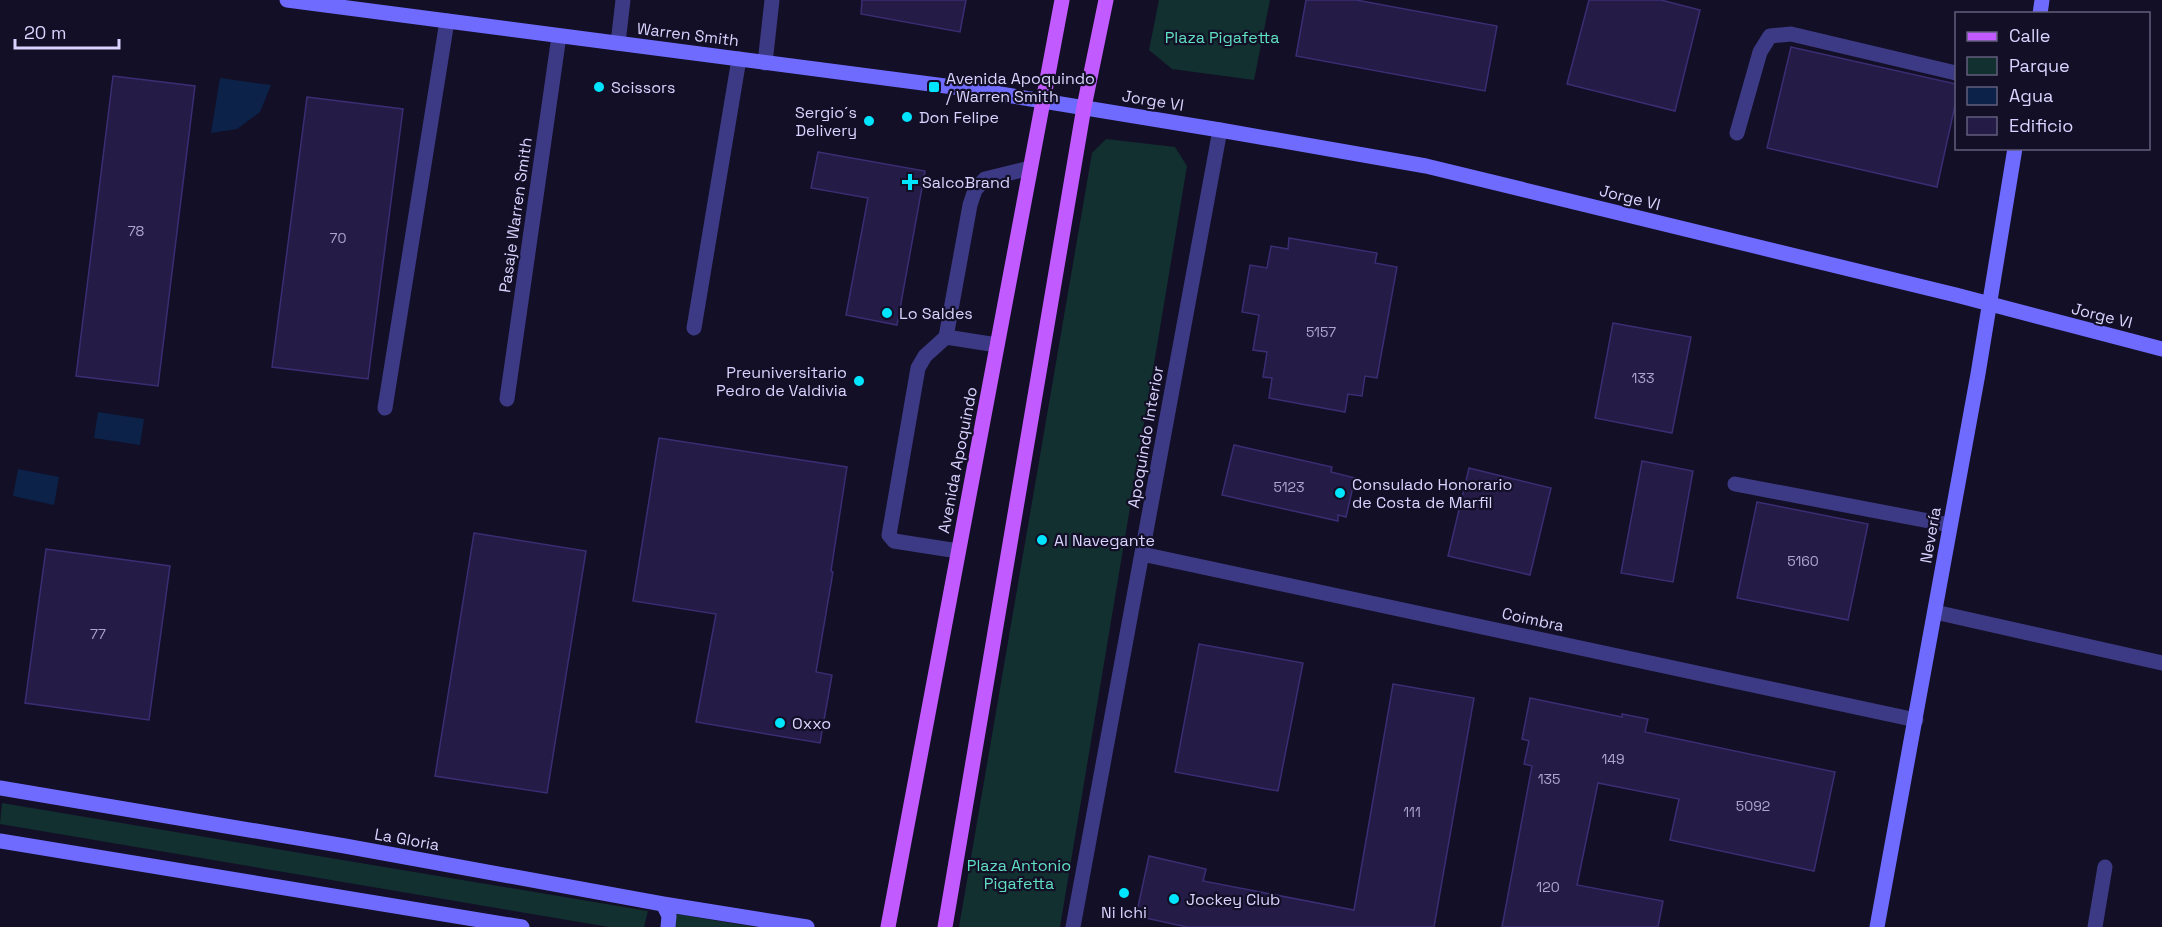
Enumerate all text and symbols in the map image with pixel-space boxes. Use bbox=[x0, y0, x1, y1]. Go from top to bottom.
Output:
scale bar bbox=[15, 12, 118, 50]
legend bbox=[1955, 12, 2150, 150]
street label: Warren Smith bbox=[636, 18, 740, 51]
text: 20 m bbox=[24, 21, 67, 44]
text: Calle bbox=[2009, 24, 2050, 47]
park label: Plaza Pigafetta bbox=[1165, 27, 1279, 48]
text: Parque bbox=[2009, 54, 2070, 77]
place label: Avenida Apoquindo / Warren Smith bbox=[946, 68, 1095, 107]
place label: Scissors bbox=[611, 77, 675, 98]
marker: Scissors bbox=[592, 80, 606, 94]
marker: Avenida Apoquindo / Warren Smith bbox=[927, 80, 941, 94]
text: Agua bbox=[2009, 84, 2053, 107]
street label: Jorge VI bbox=[1121, 85, 1185, 116]
place label: Sergio´s Delivery bbox=[795, 102, 857, 141]
place label: Don Felipe bbox=[919, 107, 999, 128]
marker: Don Felipe bbox=[900, 110, 914, 124]
marker: Sergio´s Delivery bbox=[862, 114, 876, 128]
text: Edificio bbox=[2009, 114, 2073, 137]
street label: Pasaje Warren Smith bbox=[494, 136, 537, 294]
place label: SalcoBrand bbox=[922, 172, 1010, 193]
marker: SalcoBrand bbox=[903, 175, 917, 189]
street label: Jorge VI bbox=[1597, 180, 1663, 215]
house number: 78 bbox=[128, 222, 145, 240]
house number: 70 bbox=[330, 229, 346, 247]
street label: Jorge VI bbox=[2069, 298, 2135, 333]
place label: Lo Saldes bbox=[899, 303, 973, 324]
marker: Lo Saldes bbox=[880, 306, 894, 320]
house number: 5157 bbox=[1306, 323, 1336, 341]
place label: Preuniversitario Pedro de Valdivia bbox=[716, 362, 847, 401]
street label: Apoquindo Interior bbox=[1123, 364, 1168, 510]
house number: 133 bbox=[1632, 369, 1654, 387]
marker: Preuniversitario Pedro de Valdivia bbox=[852, 374, 866, 388]
street label: Avenida Apoquindo bbox=[933, 385, 982, 535]
place label: Consulado Honorario de Costa de Marfil bbox=[1352, 474, 1512, 513]
house number: 5123 bbox=[1274, 478, 1304, 496]
marker: Consulado Honorario de Costa de Marfil bbox=[1333, 486, 1347, 500]
street label: Nevería bbox=[1915, 505, 1946, 565]
place label: Al Navegante bbox=[1054, 530, 1155, 551]
marker: Al Navegante bbox=[1035, 533, 1049, 547]
house number: 5160 bbox=[1787, 552, 1819, 570]
street label: Coimbra bbox=[1500, 603, 1566, 636]
house number: 77 bbox=[90, 625, 106, 643]
place label: Oxxo bbox=[792, 713, 831, 734]
marker: Oxxo bbox=[773, 716, 787, 730]
house number: 149 bbox=[1601, 750, 1625, 768]
house number: 135 bbox=[1538, 770, 1560, 788]
house number: 5092 bbox=[1736, 797, 1770, 815]
house number: 111 bbox=[1403, 803, 1421, 821]
street label: La Gloria bbox=[373, 823, 441, 856]
park label: Plaza Antonio Pigafetta bbox=[967, 855, 1071, 894]
house number: 120 bbox=[1536, 878, 1560, 896]
marker: Ni Ichi bbox=[1117, 886, 1131, 900]
place label: Jockey Club bbox=[1186, 889, 1280, 910]
marker: Jockey Club bbox=[1167, 892, 1181, 906]
place label: Ni Ichi bbox=[1101, 902, 1147, 923]

